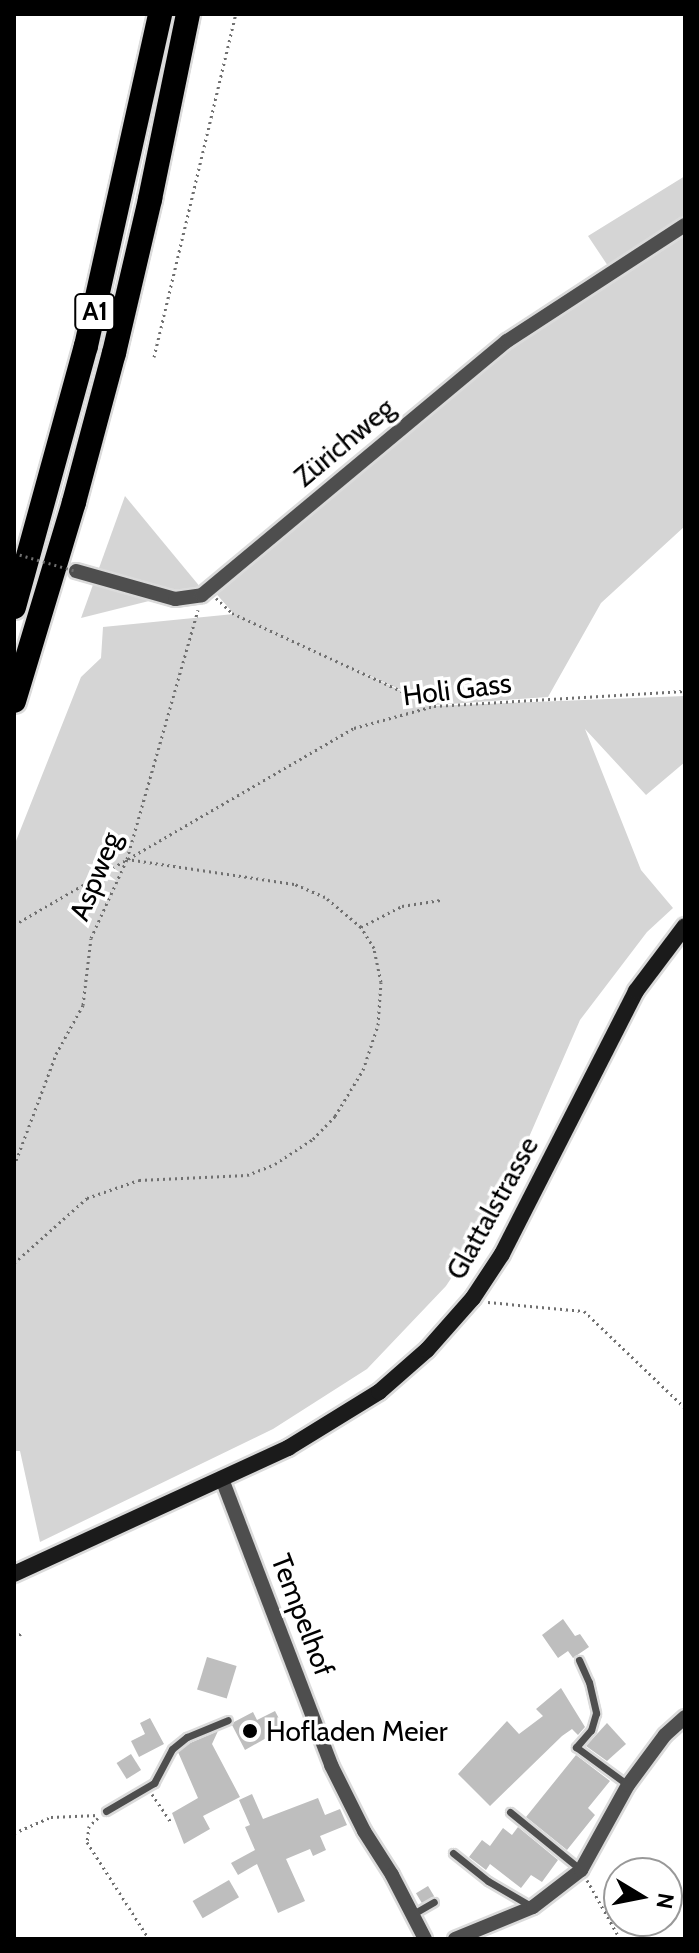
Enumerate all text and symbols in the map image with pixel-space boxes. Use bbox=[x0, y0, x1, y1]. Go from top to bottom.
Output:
road number: A1 bbox=[73, 290, 117, 334]
street label: Zürichweg bbox=[287, 391, 401, 493]
street label: Holi Gass bbox=[401, 666, 513, 712]
street label: Aspweg bbox=[62, 827, 128, 925]
street label: Glattalstrasse bbox=[439, 1131, 545, 1285]
street label: Tempelhof bbox=[264, 1549, 342, 1681]
place label: Hofladen Meier bbox=[266, 1714, 448, 1748]
marker: Hofladen Meier bbox=[241, 1722, 259, 1740]
north arrow bbox=[603, 1857, 683, 1937]
text: N bbox=[651, 1891, 680, 1911]

